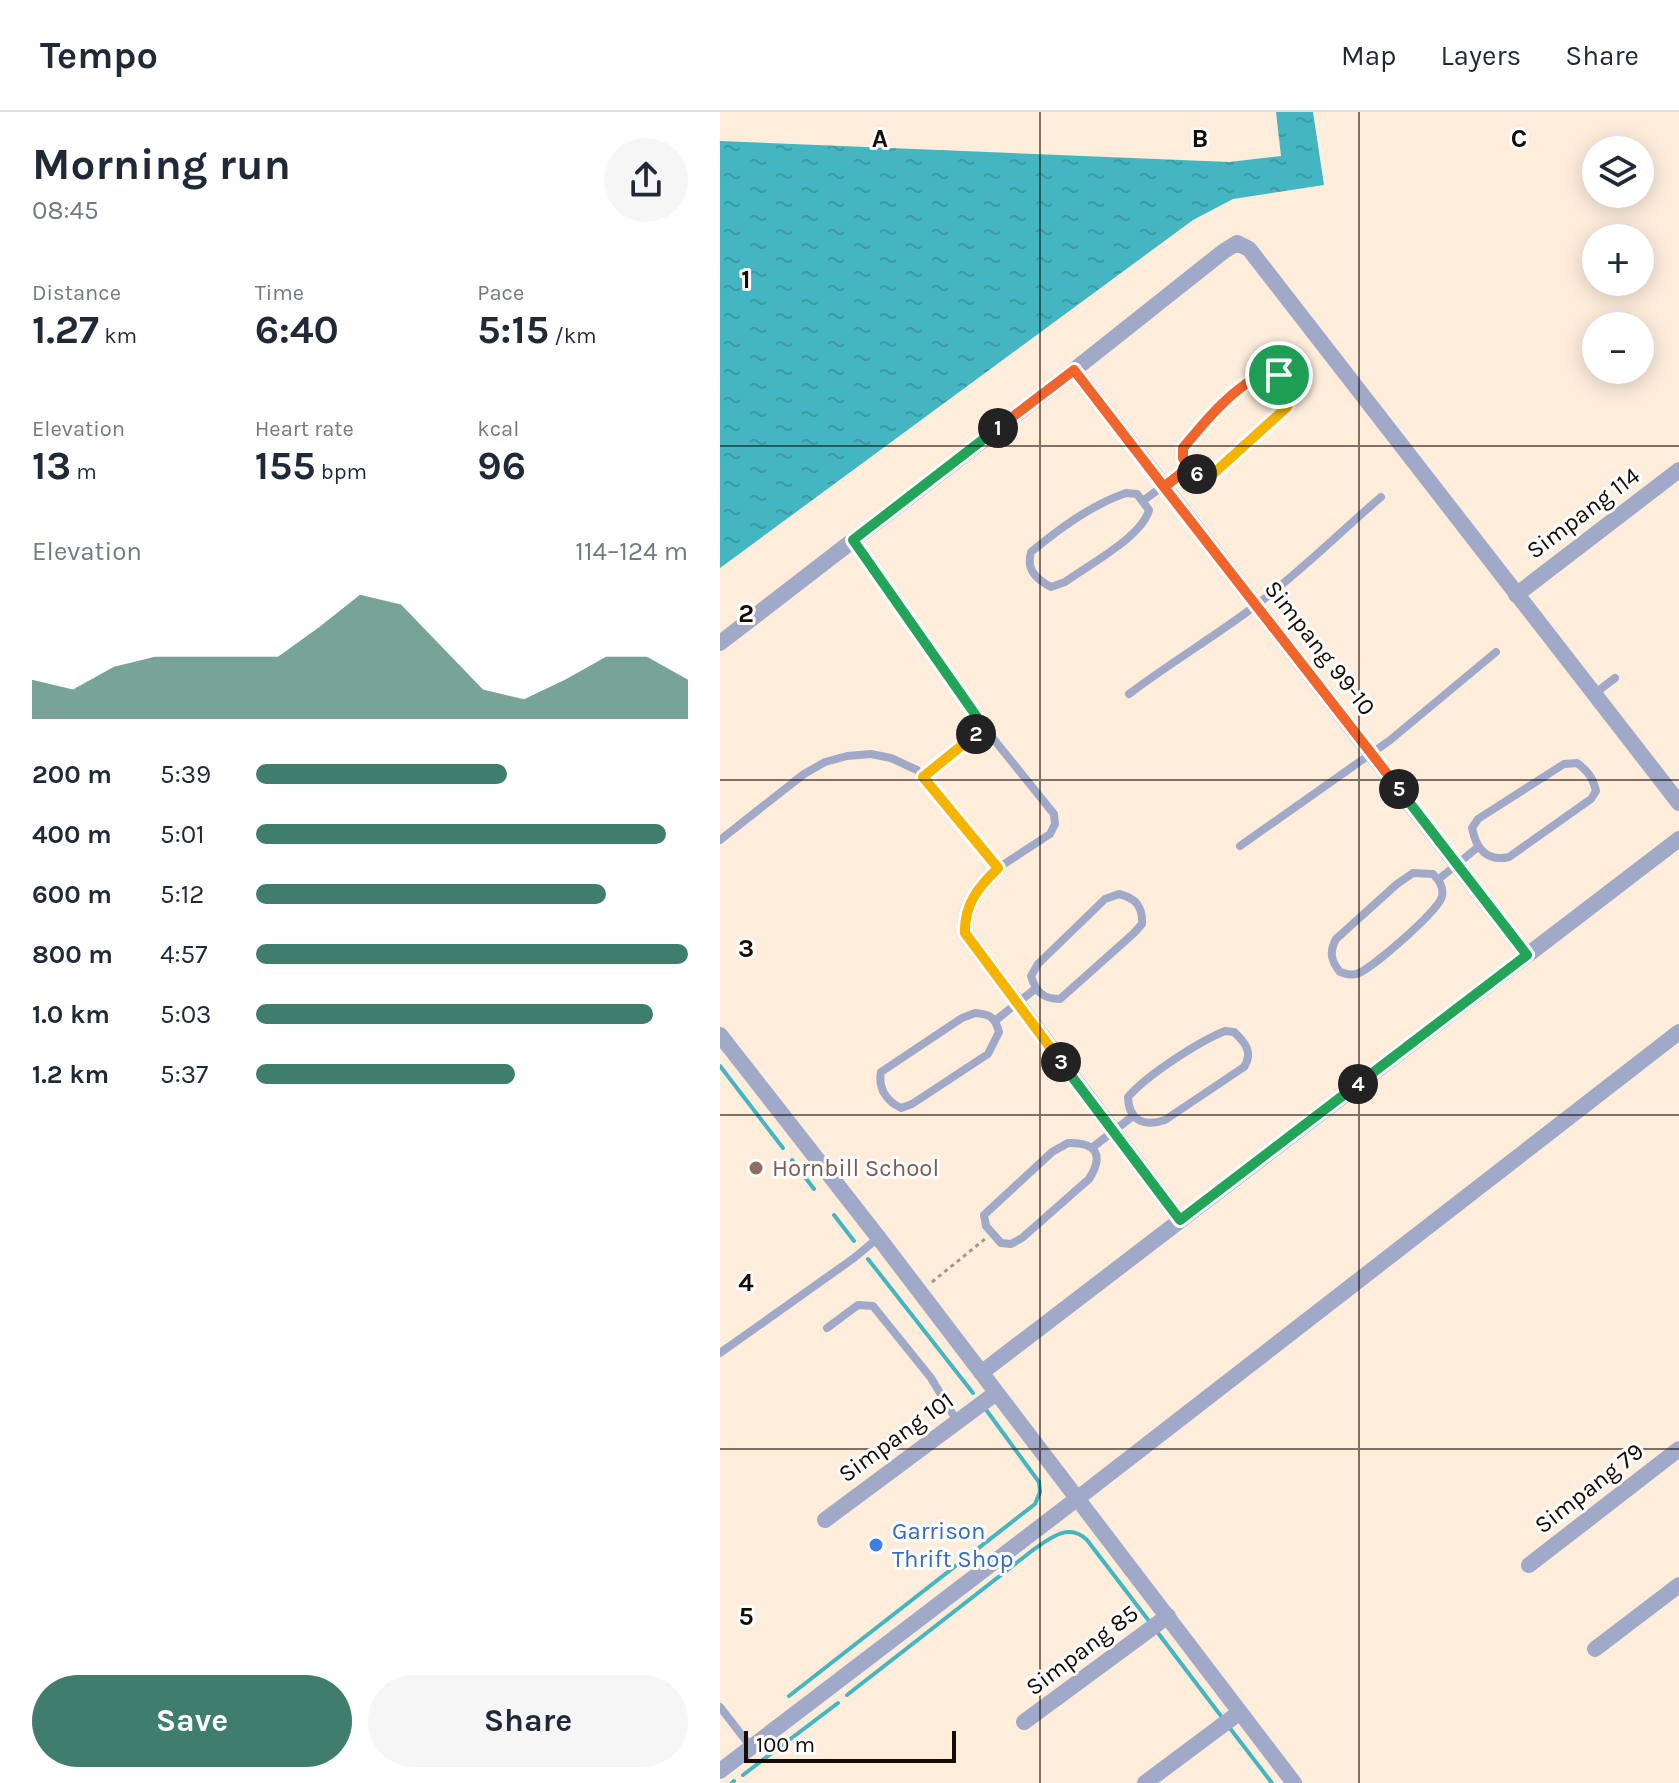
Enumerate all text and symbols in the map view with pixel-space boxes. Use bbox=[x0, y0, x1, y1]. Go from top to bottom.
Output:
text: Tempo bbox=[40, 33, 158, 78]
text: Map bbox=[1341, 39, 1396, 72]
text: Layers bbox=[1440, 39, 1521, 72]
text: Share bbox=[1565, 39, 1639, 72]
text: A bbox=[872, 123, 888, 154]
text: B bbox=[1192, 123, 1208, 154]
text: C bbox=[1511, 123, 1527, 154]
map controls bbox=[1582, 136, 1654, 384]
button: layers bbox=[1582, 136, 1654, 208]
button: share bbox=[604, 138, 688, 222]
text: Morning run bbox=[32, 139, 291, 190]
text: 08:45 bbox=[32, 195, 99, 226]
button: + bbox=[1582, 224, 1654, 296]
text: 1 bbox=[741, 264, 751, 295]
text: Distance bbox=[32, 280, 121, 306]
text: Time bbox=[255, 280, 304, 306]
text: Pace bbox=[477, 280, 524, 306]
text: 1.27 bbox=[32, 306, 99, 353]
text: 6:40 bbox=[255, 306, 339, 353]
text: 5:15 bbox=[477, 306, 549, 353]
button: − bbox=[1582, 312, 1654, 384]
text: km bbox=[99, 323, 137, 349]
text: /km bbox=[549, 323, 597, 349]
pin bbox=[1245, 341, 1313, 409]
icon: arrive bbox=[1257, 353, 1301, 397]
pin: 1 bbox=[978, 408, 1018, 448]
text: 1 bbox=[994, 415, 1002, 441]
text: Elevation bbox=[32, 416, 125, 442]
text: Heart rate bbox=[255, 416, 354, 442]
text: kcal bbox=[477, 416, 519, 442]
text: 13 bbox=[32, 442, 71, 489]
text: 155 bbox=[255, 442, 315, 489]
text: 96 bbox=[477, 442, 526, 489]
pin: 6 bbox=[1177, 454, 1217, 494]
text: m bbox=[71, 459, 97, 485]
text: bpm bbox=[315, 459, 367, 485]
text: 6 bbox=[1190, 461, 1204, 487]
street label: Simpang 114 bbox=[1521, 461, 1645, 565]
text: Elevation bbox=[32, 536, 142, 567]
text: 114–124 m bbox=[575, 536, 688, 567]
street label: Simpang 99-10 bbox=[1259, 575, 1381, 721]
text: 2 bbox=[738, 598, 754, 629]
pin: 2 bbox=[956, 714, 996, 754]
text: 2 bbox=[969, 721, 983, 747]
text: 200 m bbox=[32, 759, 112, 790]
text: 5:39 bbox=[160, 759, 211, 790]
pin: 5 bbox=[1379, 769, 1419, 809]
text: 5 bbox=[1393, 776, 1405, 802]
text: 400 m bbox=[32, 819, 112, 850]
text: 5:01 bbox=[160, 819, 205, 850]
text: 600 m bbox=[32, 879, 112, 910]
text: 5:12 bbox=[160, 879, 204, 910]
text: 3 bbox=[738, 933, 754, 964]
text: 800 m bbox=[32, 939, 113, 970]
text: 4:57 bbox=[160, 939, 207, 970]
text: 1.0 km bbox=[32, 999, 110, 1030]
text: 5:03 bbox=[160, 999, 211, 1030]
pin: 3 bbox=[1041, 1042, 1081, 1082]
text: 3 bbox=[1054, 1049, 1068, 1075]
text: 1.2 km bbox=[32, 1059, 109, 1090]
text: 5:37 bbox=[160, 1059, 208, 1090]
pin: 4 bbox=[1338, 1064, 1378, 1104]
text: 4 bbox=[1351, 1071, 1365, 1097]
place label: Hornbill School bbox=[772, 1154, 939, 1182]
marker: Hornbill School bbox=[747, 1159, 765, 1177]
text: 4 bbox=[738, 1267, 754, 1298]
street label: Simpang 101 bbox=[833, 1386, 959, 1488]
street label: Simpang 79 bbox=[1529, 1437, 1649, 1539]
place label: Garrison Thrift Shop bbox=[892, 1517, 1013, 1573]
marker: Garrison Thrift Shop bbox=[867, 1536, 885, 1554]
street label: Simpang 85 bbox=[1020, 1599, 1144, 1701]
text: 5 bbox=[738, 1601, 754, 1632]
button: Save bbox=[32, 1675, 352, 1767]
button: Share bbox=[368, 1675, 688, 1767]
scale bar bbox=[744, 1727, 956, 1763]
text: 100 m bbox=[756, 1732, 815, 1758]

